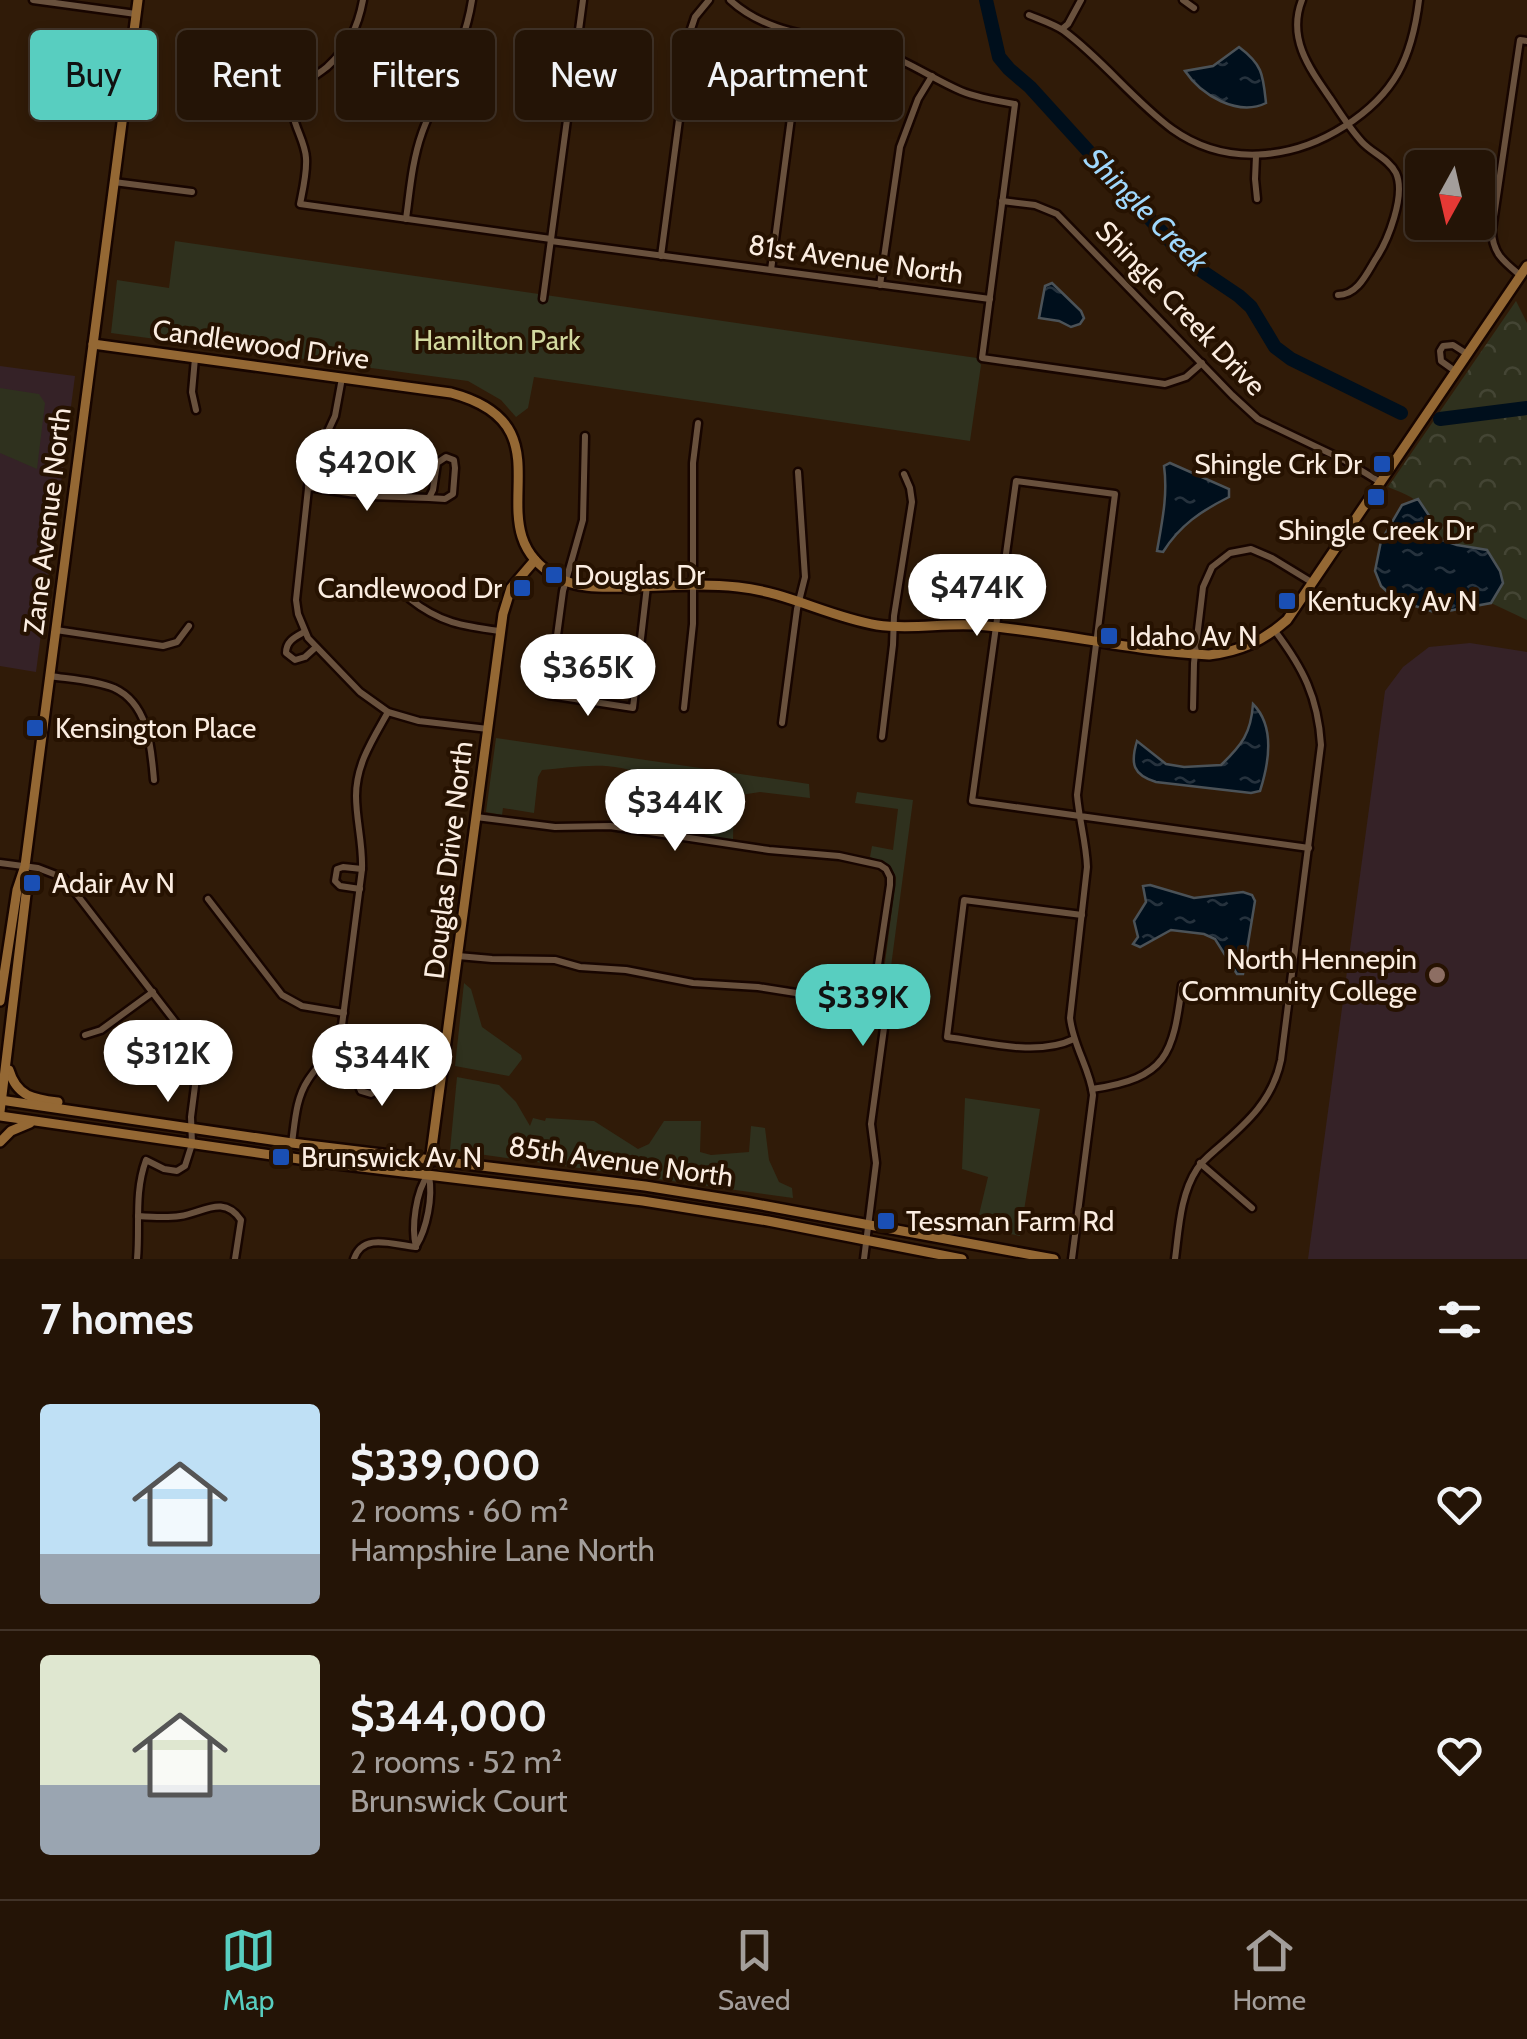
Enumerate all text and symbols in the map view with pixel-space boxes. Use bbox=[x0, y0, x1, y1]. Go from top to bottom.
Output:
chip: Buy bbox=[30, 30, 157, 120]
chip: Rent bbox=[177, 30, 316, 120]
chip: Filters bbox=[336, 30, 495, 120]
chip: New bbox=[515, 30, 652, 120]
chip: Apartment bbox=[672, 30, 903, 120]
water label: Shingle Creek bbox=[1077, 140, 1217, 280]
north arrow bbox=[1405, 150, 1495, 240]
map controls bbox=[1405, 150, 1495, 240]
street label: Shingle Creek Drive bbox=[1089, 214, 1273, 402]
street label: 81st Avenue North bbox=[746, 227, 966, 291]
street label: Candlewood Drive bbox=[151, 312, 371, 376]
park label: Hamilton Park bbox=[413, 323, 581, 357]
street label: Zane Avenue North bbox=[16, 406, 78, 636]
pin: $420K bbox=[297, 429, 437, 514]
text: $420K bbox=[318, 442, 416, 481]
place label: Shingle Crk Dr bbox=[1194, 447, 1362, 481]
marker: Shingle Crk Dr bbox=[1371, 453, 1393, 475]
marker: Shingle Creek Dr bbox=[1365, 486, 1387, 508]
place label: Shingle Creek Dr bbox=[1278, 513, 1474, 547]
pin: $474K bbox=[907, 554, 1047, 639]
place label: Douglas Dr bbox=[574, 558, 705, 592]
marker: Douglas Dr bbox=[543, 564, 565, 586]
text: $474K bbox=[930, 567, 1024, 606]
place label: Candlewood Dr bbox=[318, 571, 502, 605]
marker: Candlewood Dr bbox=[511, 577, 533, 599]
place label: Kentucky Av N bbox=[1307, 584, 1478, 618]
marker: Kentucky Av N bbox=[1276, 590, 1298, 612]
place label: Idaho Av N bbox=[1129, 619, 1258, 653]
marker: Idaho Av N bbox=[1098, 625, 1120, 647]
pin: $365K bbox=[518, 634, 658, 719]
text: $365K bbox=[542, 647, 634, 686]
place label: Kensington Place bbox=[55, 711, 256, 745]
marker: Kensington Place bbox=[24, 717, 46, 739]
street label: Douglas Drive North bbox=[417, 739, 479, 981]
pin: $344K bbox=[605, 769, 745, 854]
text: $344K bbox=[627, 782, 723, 821]
place label: Adair Av N bbox=[52, 866, 175, 900]
marker: Adair Av N bbox=[21, 872, 43, 894]
place label: North Hennepin Community College bbox=[1182, 942, 1417, 1008]
pin: $339K bbox=[793, 964, 933, 1049]
marker: North Hennepin Community College bbox=[1426, 964, 1448, 986]
text: $339K bbox=[817, 977, 909, 1016]
pin: $312K bbox=[98, 1020, 238, 1105]
pin: $344K bbox=[312, 1024, 452, 1109]
text: $312K bbox=[126, 1033, 210, 1072]
text: $344K bbox=[334, 1037, 430, 1076]
street label: 85th Avenue North bbox=[507, 1128, 735, 1194]
place label: Brunswick Av N bbox=[301, 1140, 482, 1174]
marker: Brunswick Av N bbox=[270, 1146, 292, 1168]
place label: Tessman Farm Rd bbox=[906, 1204, 1114, 1238]
marker: Tessman Farm Rd bbox=[875, 1210, 897, 1232]
icon: filters bbox=[1432, 1292, 1487, 1347]
text: 7 homes bbox=[40, 1293, 194, 1345]
text: $339,000 bbox=[350, 1439, 541, 1491]
icon: home bbox=[120, 1444, 240, 1564]
icon: heart bbox=[1432, 1477, 1487, 1532]
text: 2 rooms · 60 m² bbox=[350, 1491, 569, 1530]
text: Hampshire Lane North bbox=[350, 1530, 655, 1569]
text: $344,000 bbox=[350, 1690, 547, 1742]
icon: home bbox=[120, 1695, 240, 1815]
icon: heart bbox=[1432, 1728, 1487, 1783]
text: 2 rooms · 52 m² bbox=[350, 1742, 562, 1781]
text: Brunswick Court bbox=[350, 1781, 568, 1820]
tab: Map bbox=[221, 1923, 276, 2017]
tab: Saved bbox=[718, 1923, 791, 2017]
tab: Home bbox=[1232, 1923, 1306, 2017]

